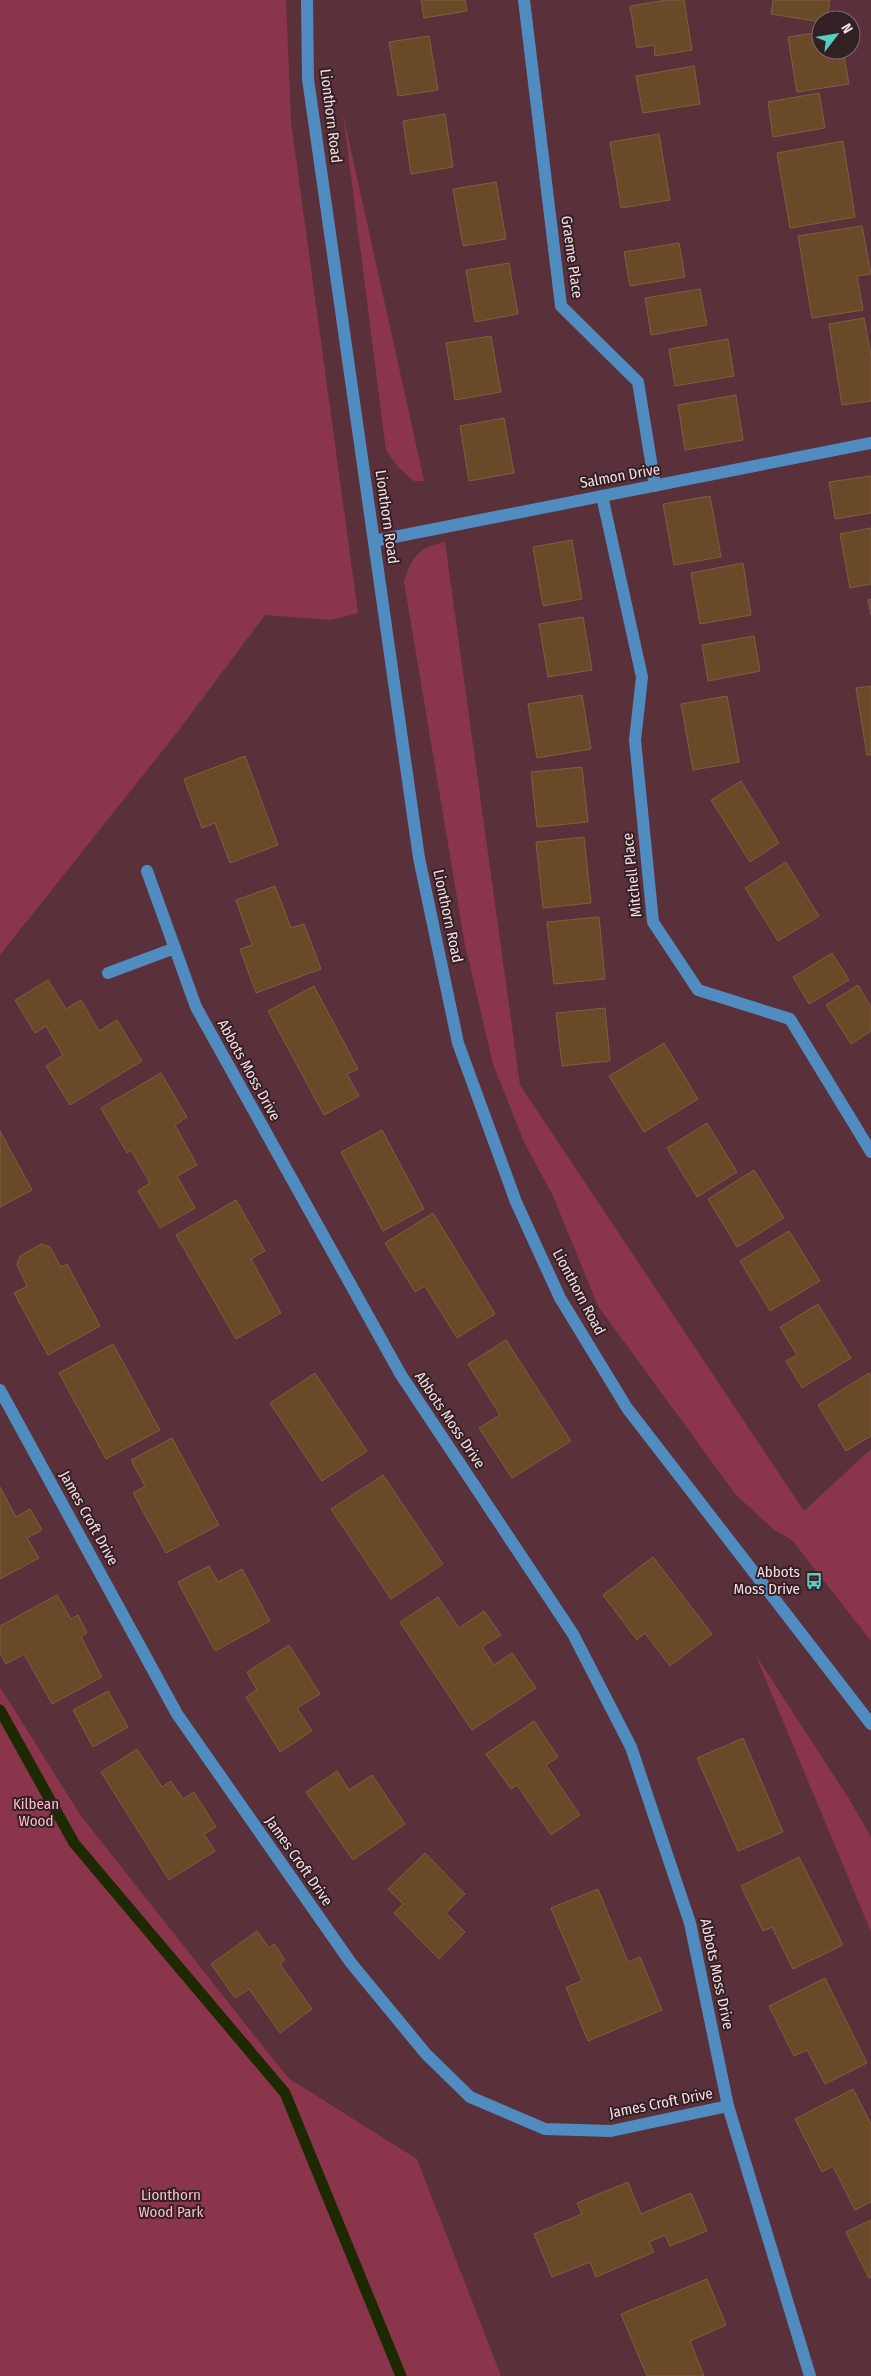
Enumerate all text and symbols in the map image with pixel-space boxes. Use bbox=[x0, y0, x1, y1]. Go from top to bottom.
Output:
north arrow bbox=[811, 10, 861, 60]
text: N bbox=[837, 21, 856, 37]
street label: Lionthorn Road bbox=[316, 68, 346, 164]
street label: Graeme Place bbox=[557, 215, 587, 299]
street label: Salmon Drive bbox=[578, 460, 662, 492]
street label: Lionthorn Road bbox=[371, 469, 403, 565]
street label: Mitchell Place bbox=[619, 832, 645, 918]
street label: Lionthorn Road bbox=[429, 868, 467, 964]
street label: Abbots Moss Drive bbox=[214, 1016, 284, 1124]
street label: Lionthorn Road bbox=[549, 1246, 609, 1338]
street label: Abbots Moss Drive bbox=[411, 1368, 489, 1472]
street label: James Croft Drive bbox=[56, 1468, 122, 1568]
place label: Abbots Moss Drive bbox=[734, 1563, 800, 1598]
bus stop icon: Abbots Moss Drive bbox=[804, 1571, 824, 1591]
park label: Kilbean Wood bbox=[13, 1795, 59, 1830]
street label: James Croft Drive bbox=[261, 1813, 337, 1909]
street label: Abbots Moss Drive bbox=[696, 1917, 738, 2031]
street label: James Croft Drive bbox=[608, 2084, 714, 2122]
park label: Lionthorn Wood Park bbox=[138, 2186, 204, 2221]

